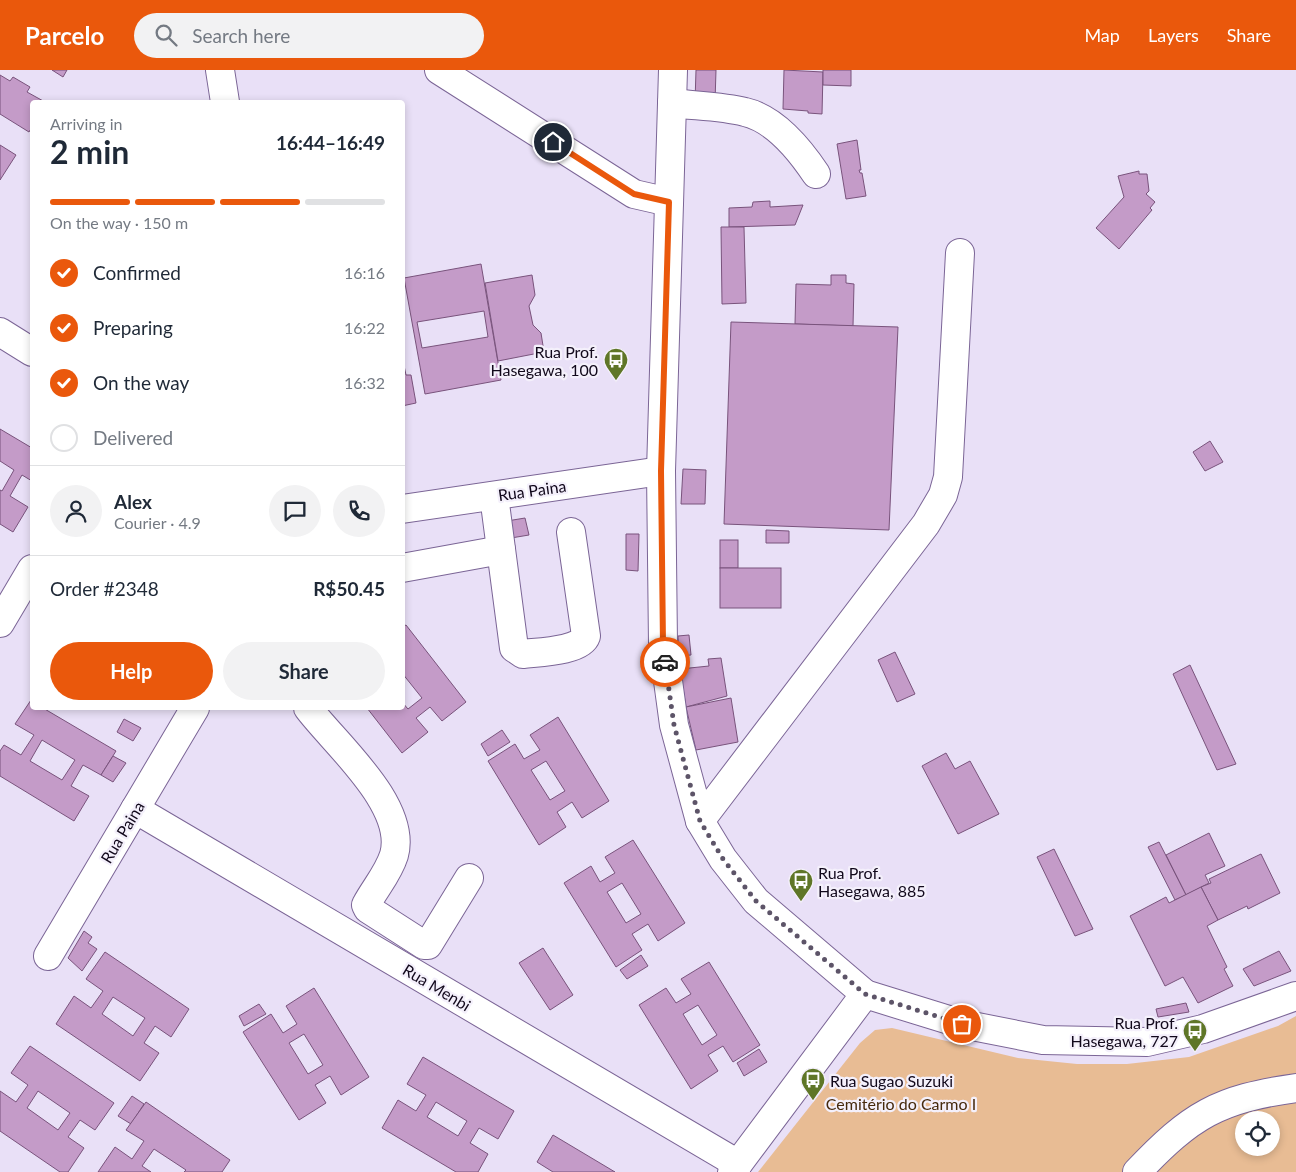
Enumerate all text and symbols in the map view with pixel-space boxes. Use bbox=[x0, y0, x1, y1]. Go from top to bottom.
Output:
search box bbox=[134, 13, 484, 58]
text: Parcelo bbox=[25, 21, 104, 50]
icon: search bbox=[152, 21, 180, 49]
text: Search here bbox=[192, 24, 290, 47]
text: Map bbox=[1084, 24, 1120, 46]
text: Layers bbox=[1148, 24, 1199, 46]
text: Share bbox=[1227, 24, 1271, 46]
text: Arriving in bbox=[50, 114, 123, 133]
pin bbox=[532, 121, 574, 163]
icon: home bbox=[539, 128, 567, 156]
text: 16:44–16:49 bbox=[276, 131, 385, 154]
text: 2 min bbox=[50, 132, 129, 171]
text: On the way · 150 m bbox=[50, 213, 188, 232]
icon: check bbox=[50, 259, 78, 287]
text: Confirmed bbox=[93, 261, 181, 284]
text: 16:16 bbox=[344, 263, 385, 282]
icon: check bbox=[50, 314, 78, 342]
text: Preparing bbox=[93, 316, 173, 339]
text: 16:22 bbox=[344, 318, 385, 337]
place label: Rua Prof. Hasegawa, 100 bbox=[490, 342, 598, 379]
bus stop icon: Rua Prof. Hasegawa, 100 bbox=[603, 347, 629, 381]
icon: check bbox=[50, 369, 78, 397]
text: On the way bbox=[93, 371, 189, 394]
text: 16:32 bbox=[344, 373, 385, 392]
text: Delivered bbox=[93, 426, 173, 449]
street label: Rua Paina bbox=[497, 476, 567, 504]
button: person bbox=[50, 485, 102, 537]
button: chat bbox=[269, 485, 321, 537]
button: phone bbox=[333, 485, 385, 537]
text: Alex bbox=[114, 490, 152, 513]
text: Courier · 4.9 bbox=[114, 513, 201, 532]
text: Order #2348 bbox=[50, 577, 159, 600]
text: R$50.45 bbox=[313, 577, 385, 600]
courier bbox=[640, 637, 690, 687]
button: Help bbox=[50, 642, 213, 700]
button: Share bbox=[223, 642, 385, 700]
icon: car bbox=[651, 648, 679, 676]
street label: Rua Paina bbox=[96, 798, 148, 866]
place label: Rua Prof. Hasegawa, 885 bbox=[818, 863, 926, 900]
bus stop icon: Rua Prof. Hasegawa, 885 bbox=[788, 868, 814, 902]
street label: Rua Menbi bbox=[400, 959, 474, 1015]
pin bbox=[941, 1003, 983, 1045]
icon: bag bbox=[948, 1010, 976, 1038]
place label: Rua Prof. Hasegawa, 727 bbox=[1070, 1013, 1178, 1050]
bus stop icon: Rua Prof. Hasegawa, 727 bbox=[1182, 1018, 1208, 1052]
bus stop icon: Rua Sugao Suzuki bbox=[800, 1067, 826, 1101]
place label: Rua Sugao Suzuki bbox=[830, 1071, 953, 1090]
park label: Cemitério do Carmo I bbox=[826, 1094, 976, 1113]
map controls bbox=[1235, 1111, 1280, 1156]
button: locate bbox=[1235, 1111, 1280, 1156]

